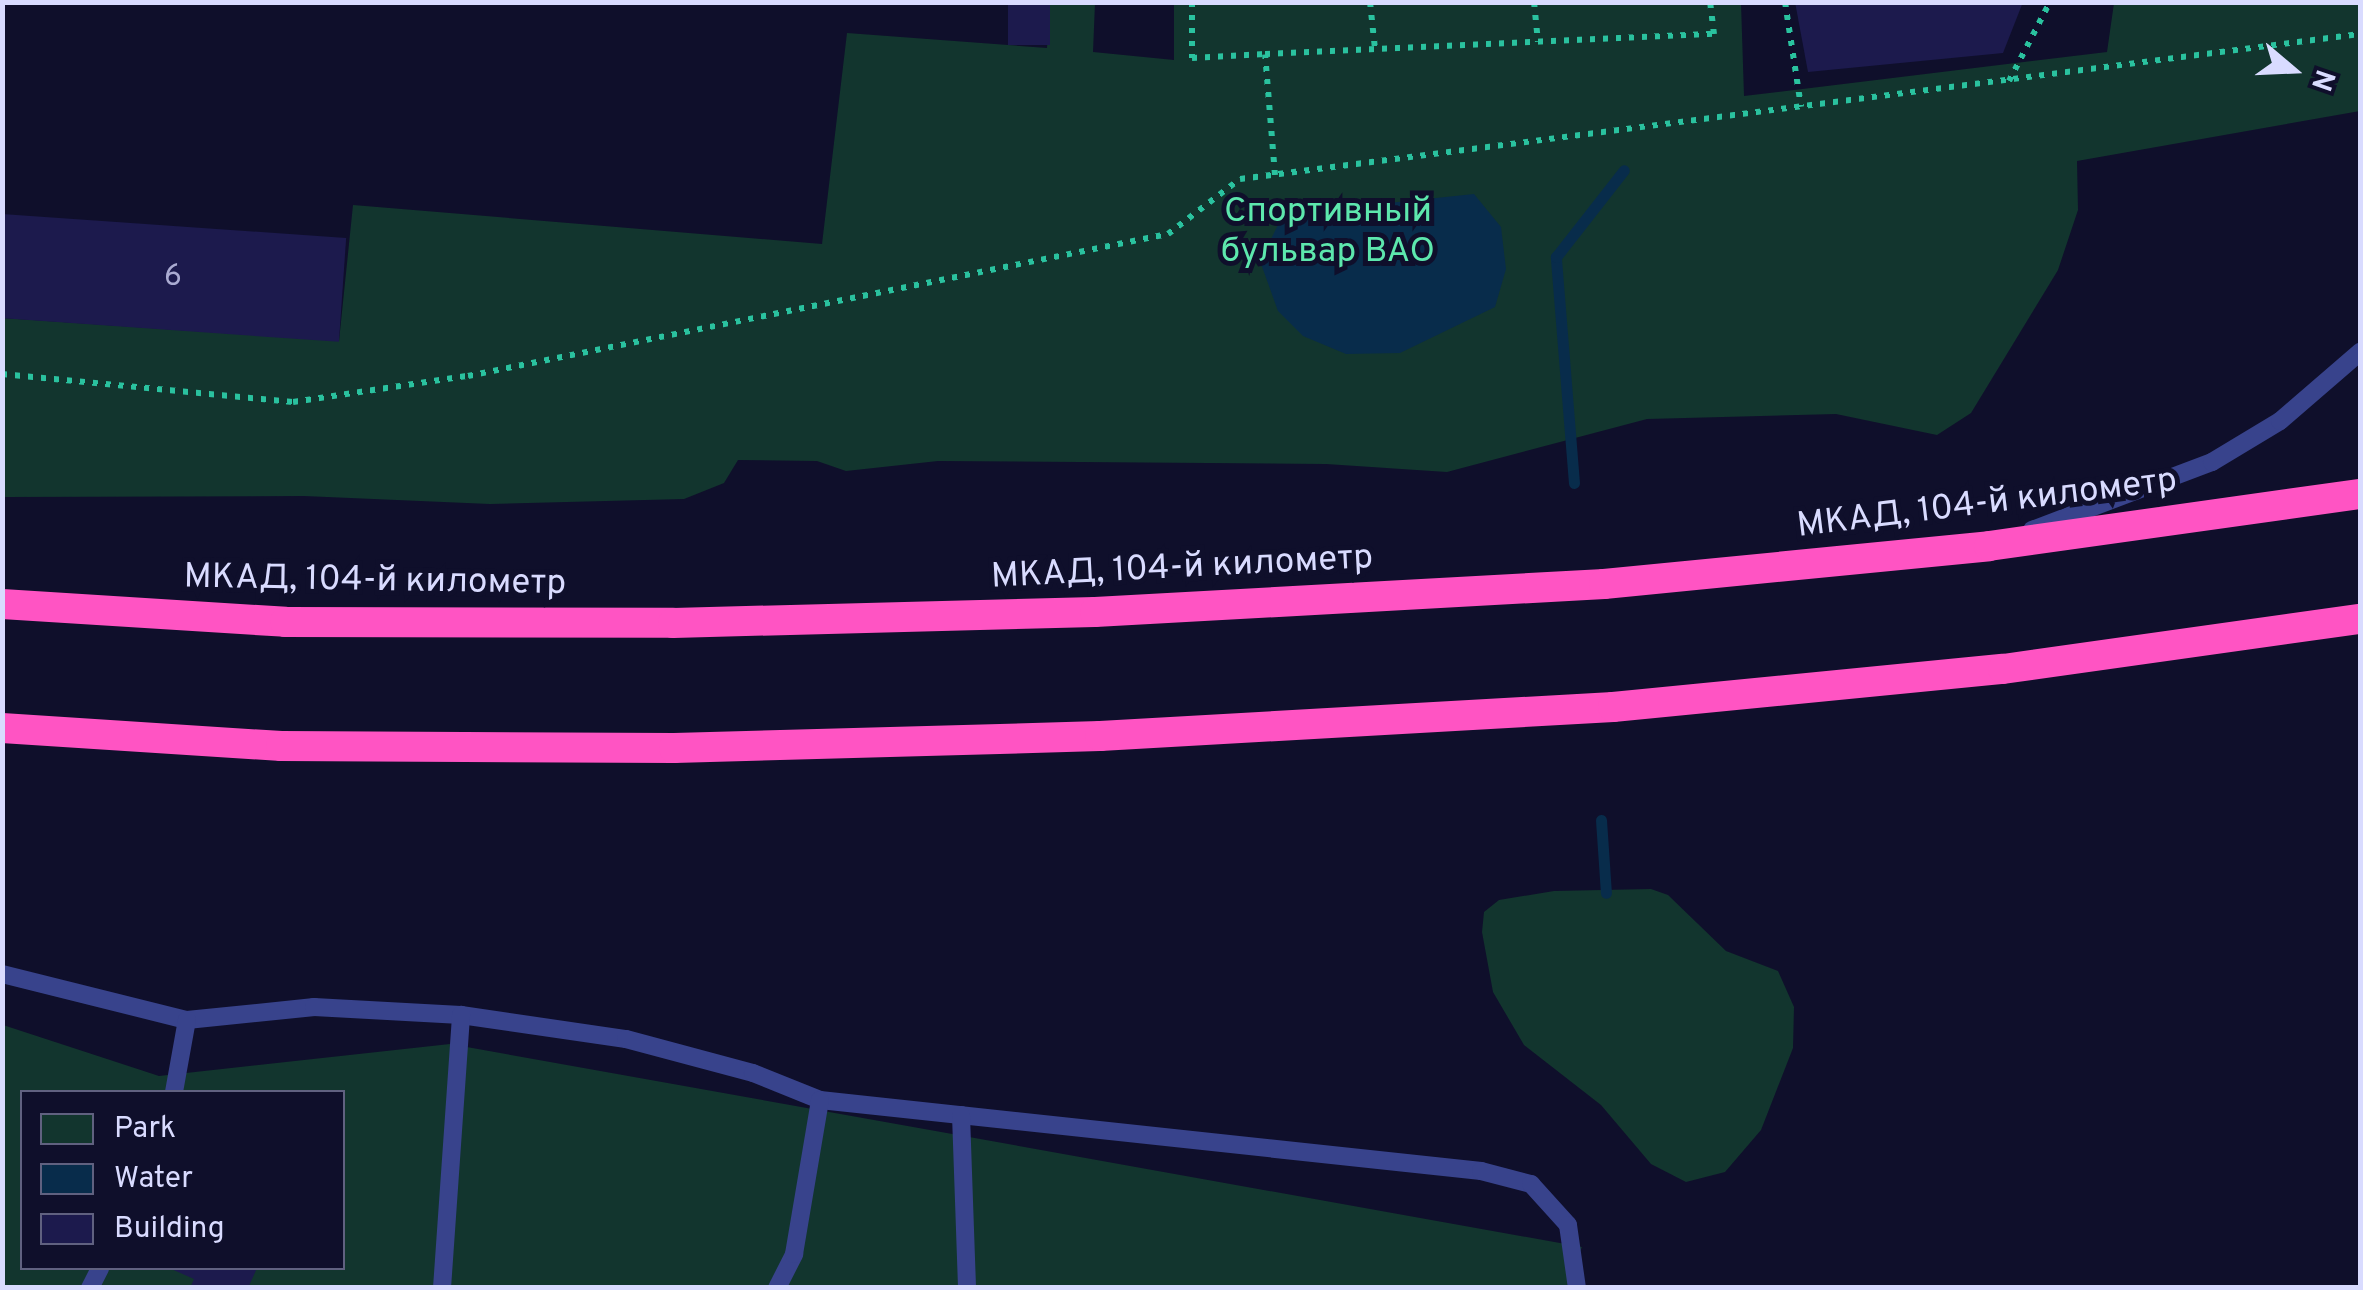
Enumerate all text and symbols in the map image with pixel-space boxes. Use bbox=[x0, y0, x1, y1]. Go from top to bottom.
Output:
north arrow bbox=[2243, 20, 2343, 120]
text: N bbox=[2301, 64, 2342, 95]
park label: Спортивный бульвар ВАО bbox=[1221, 191, 1435, 273]
house number: 6 bbox=[164, 260, 182, 296]
street label: МКАД, 104-й километр bbox=[1795, 460, 2179, 548]
street label: МКАД, 104-й километр bbox=[990, 537, 1374, 599]
street label: МКАД, 104-й километр bbox=[183, 557, 567, 605]
legend bbox=[20, 1090, 345, 1270]
text: Park bbox=[114, 1111, 176, 1148]
text: Water bbox=[114, 1161, 193, 1198]
text: Building bbox=[114, 1211, 225, 1248]

